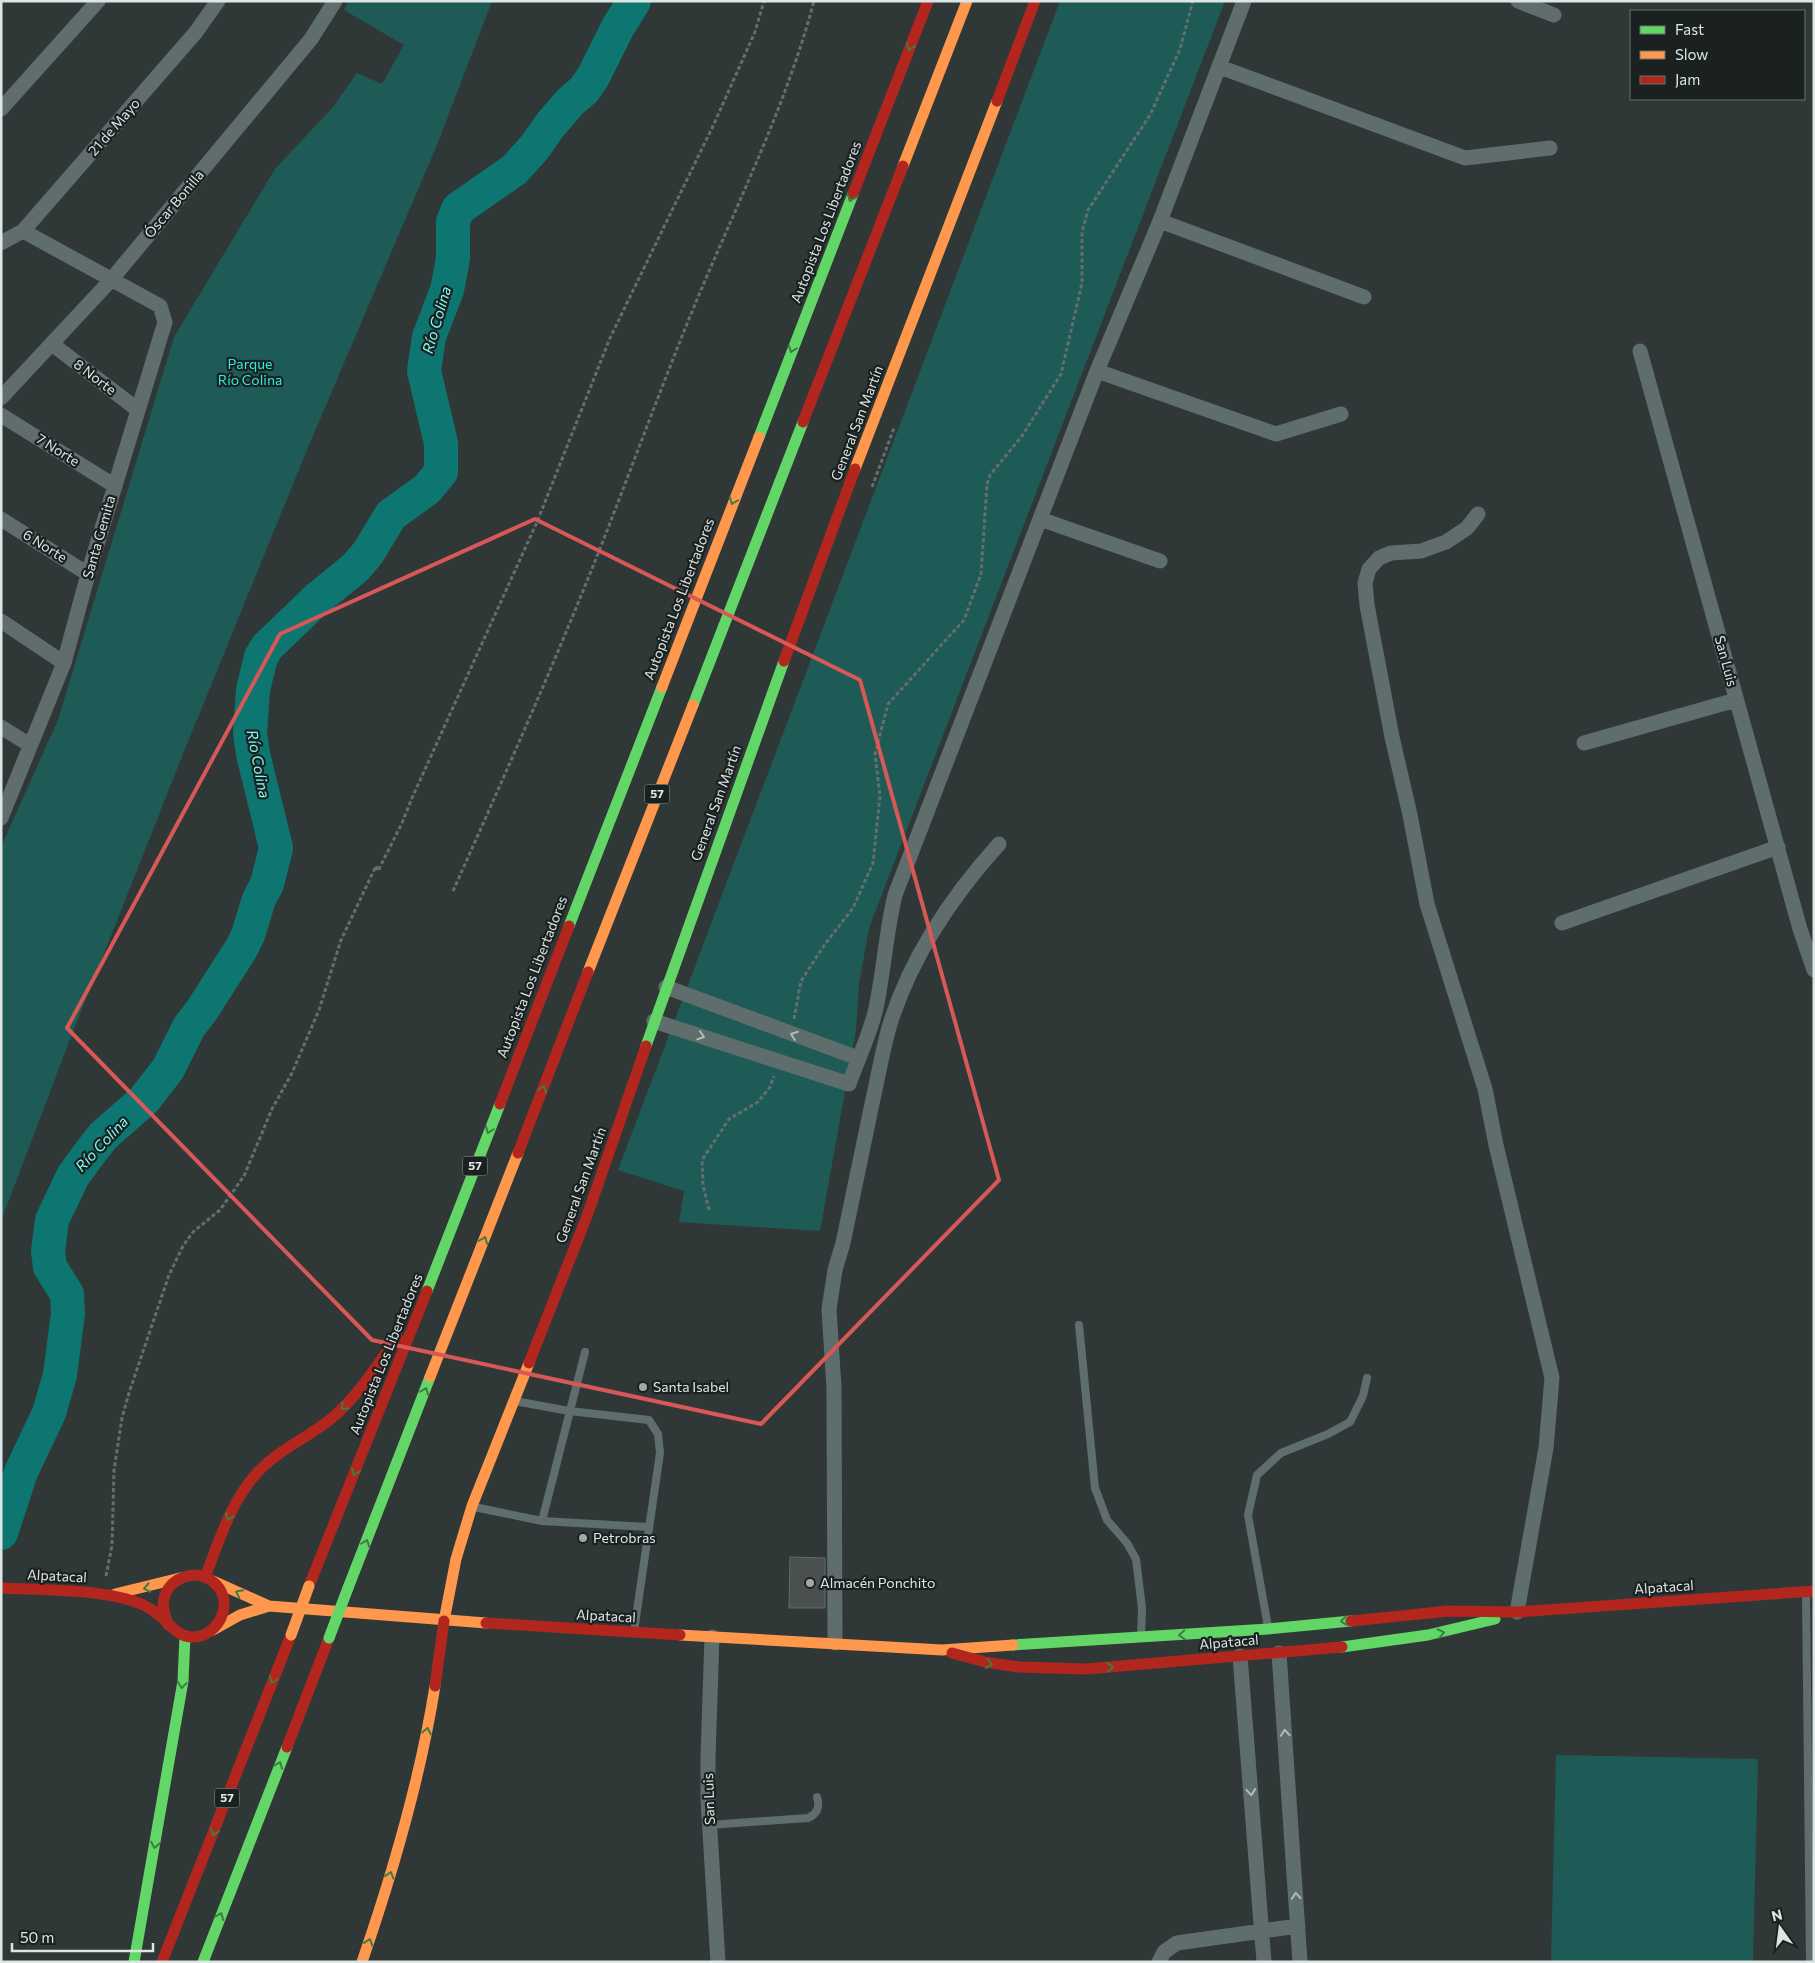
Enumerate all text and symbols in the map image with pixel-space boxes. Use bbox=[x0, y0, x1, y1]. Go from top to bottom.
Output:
legend bbox=[1630, 10, 1805, 100]
text: Fast bbox=[1675, 20, 1704, 38]
one-way arrow bbox=[906, 42, 916, 51]
text: Slow bbox=[1675, 45, 1708, 63]
text: Jam bbox=[1675, 70, 1700, 88]
street label: 21 de Mayo bbox=[84, 95, 143, 159]
street label: Autopista Los Libertadores bbox=[787, 138, 864, 305]
street label: Óscar Bonilla bbox=[140, 166, 207, 241]
one-way arrow bbox=[847, 193, 857, 202]
water label: Río Colina bbox=[418, 284, 454, 355]
one-way arrow bbox=[788, 345, 798, 353]
street label: 8 Norte bbox=[71, 355, 120, 398]
park label: Parque Río Colina bbox=[218, 355, 282, 388]
street label: General San Martín bbox=[827, 363, 886, 483]
street label: 7 Norte bbox=[34, 430, 83, 469]
street label: Santa Gemita bbox=[79, 493, 119, 580]
one-way arrow bbox=[729, 496, 739, 505]
street label: Autopista Los Libertadores bbox=[640, 515, 717, 682]
street label: 6 Norte bbox=[20, 525, 70, 566]
street label: San Luis bbox=[1712, 634, 1741, 688]
water label: Río Colina bbox=[244, 728, 274, 800]
street label: General San Martín bbox=[687, 743, 744, 863]
road number: 57 bbox=[644, 784, 670, 804]
street label: Autopista Los Libertadores bbox=[493, 893, 570, 1060]
one-way arrow bbox=[696, 1031, 704, 1041]
one-way arrow bbox=[790, 1031, 799, 1041]
one-way arrow bbox=[537, 1085, 547, 1093]
water label: Río Colina bbox=[71, 1112, 132, 1175]
one-way arrow bbox=[485, 1125, 495, 1134]
street label: General San Martín bbox=[552, 1125, 609, 1245]
road number: 57 bbox=[462, 1156, 488, 1176]
one-way arrow bbox=[478, 1236, 488, 1245]
street label: Autopista Los Libertadores bbox=[345, 1271, 426, 1437]
place label: Santa Isabel bbox=[653, 1378, 729, 1395]
marker: Santa Isabel bbox=[637, 1381, 649, 1393]
one-way arrow bbox=[419, 1387, 429, 1396]
one-way arrow bbox=[341, 1401, 350, 1410]
one-way arrow bbox=[350, 1467, 361, 1476]
one-way arrow bbox=[225, 1512, 236, 1521]
place label: Petrobras bbox=[593, 1529, 656, 1546]
marker: Petrobras bbox=[577, 1532, 589, 1544]
one-way arrow bbox=[360, 1539, 370, 1547]
street label: Alpatacal bbox=[27, 1565, 87, 1586]
place label: Almacén Ponchito bbox=[820, 1574, 935, 1591]
street label: Alpatacal bbox=[1634, 1576, 1694, 1597]
marker: Almacén Ponchito bbox=[804, 1577, 816, 1589]
one-way arrow bbox=[142, 1582, 151, 1592]
one-way arrow bbox=[235, 1589, 244, 1599]
street label: Alpatacal bbox=[576, 1605, 636, 1626]
one-way arrow bbox=[1340, 1615, 1348, 1626]
one-way arrow bbox=[1436, 1628, 1445, 1639]
one-way arrow bbox=[1178, 1629, 1186, 1640]
street label: Alpatacal bbox=[1198, 1630, 1259, 1653]
one-way arrow bbox=[984, 1658, 993, 1669]
one-way arrow bbox=[1107, 1662, 1115, 1673]
one-way arrow bbox=[269, 1675, 279, 1684]
one-way arrow bbox=[177, 1681, 188, 1689]
one-way arrow bbox=[421, 1727, 431, 1736]
one-way arrow bbox=[1279, 1729, 1290, 1737]
one-way arrow bbox=[273, 1761, 284, 1770]
street label: San Luis bbox=[699, 1773, 718, 1825]
one-way arrow bbox=[1245, 1788, 1256, 1796]
road number: 57 bbox=[214, 1789, 240, 1808]
one-way arrow bbox=[209, 1827, 219, 1835]
one-way arrow bbox=[150, 1840, 160, 1849]
one-way arrow bbox=[385, 1871, 395, 1880]
one-way arrow bbox=[1290, 1891, 1301, 1899]
north arrow bbox=[1755, 1903, 1805, 1953]
text: N bbox=[1770, 1905, 1784, 1924]
one-way arrow bbox=[214, 1912, 225, 1921]
scale bar bbox=[12, 1920, 154, 1952]
text: 50 m bbox=[20, 1928, 54, 1946]
one-way arrow bbox=[363, 1938, 373, 1946]

